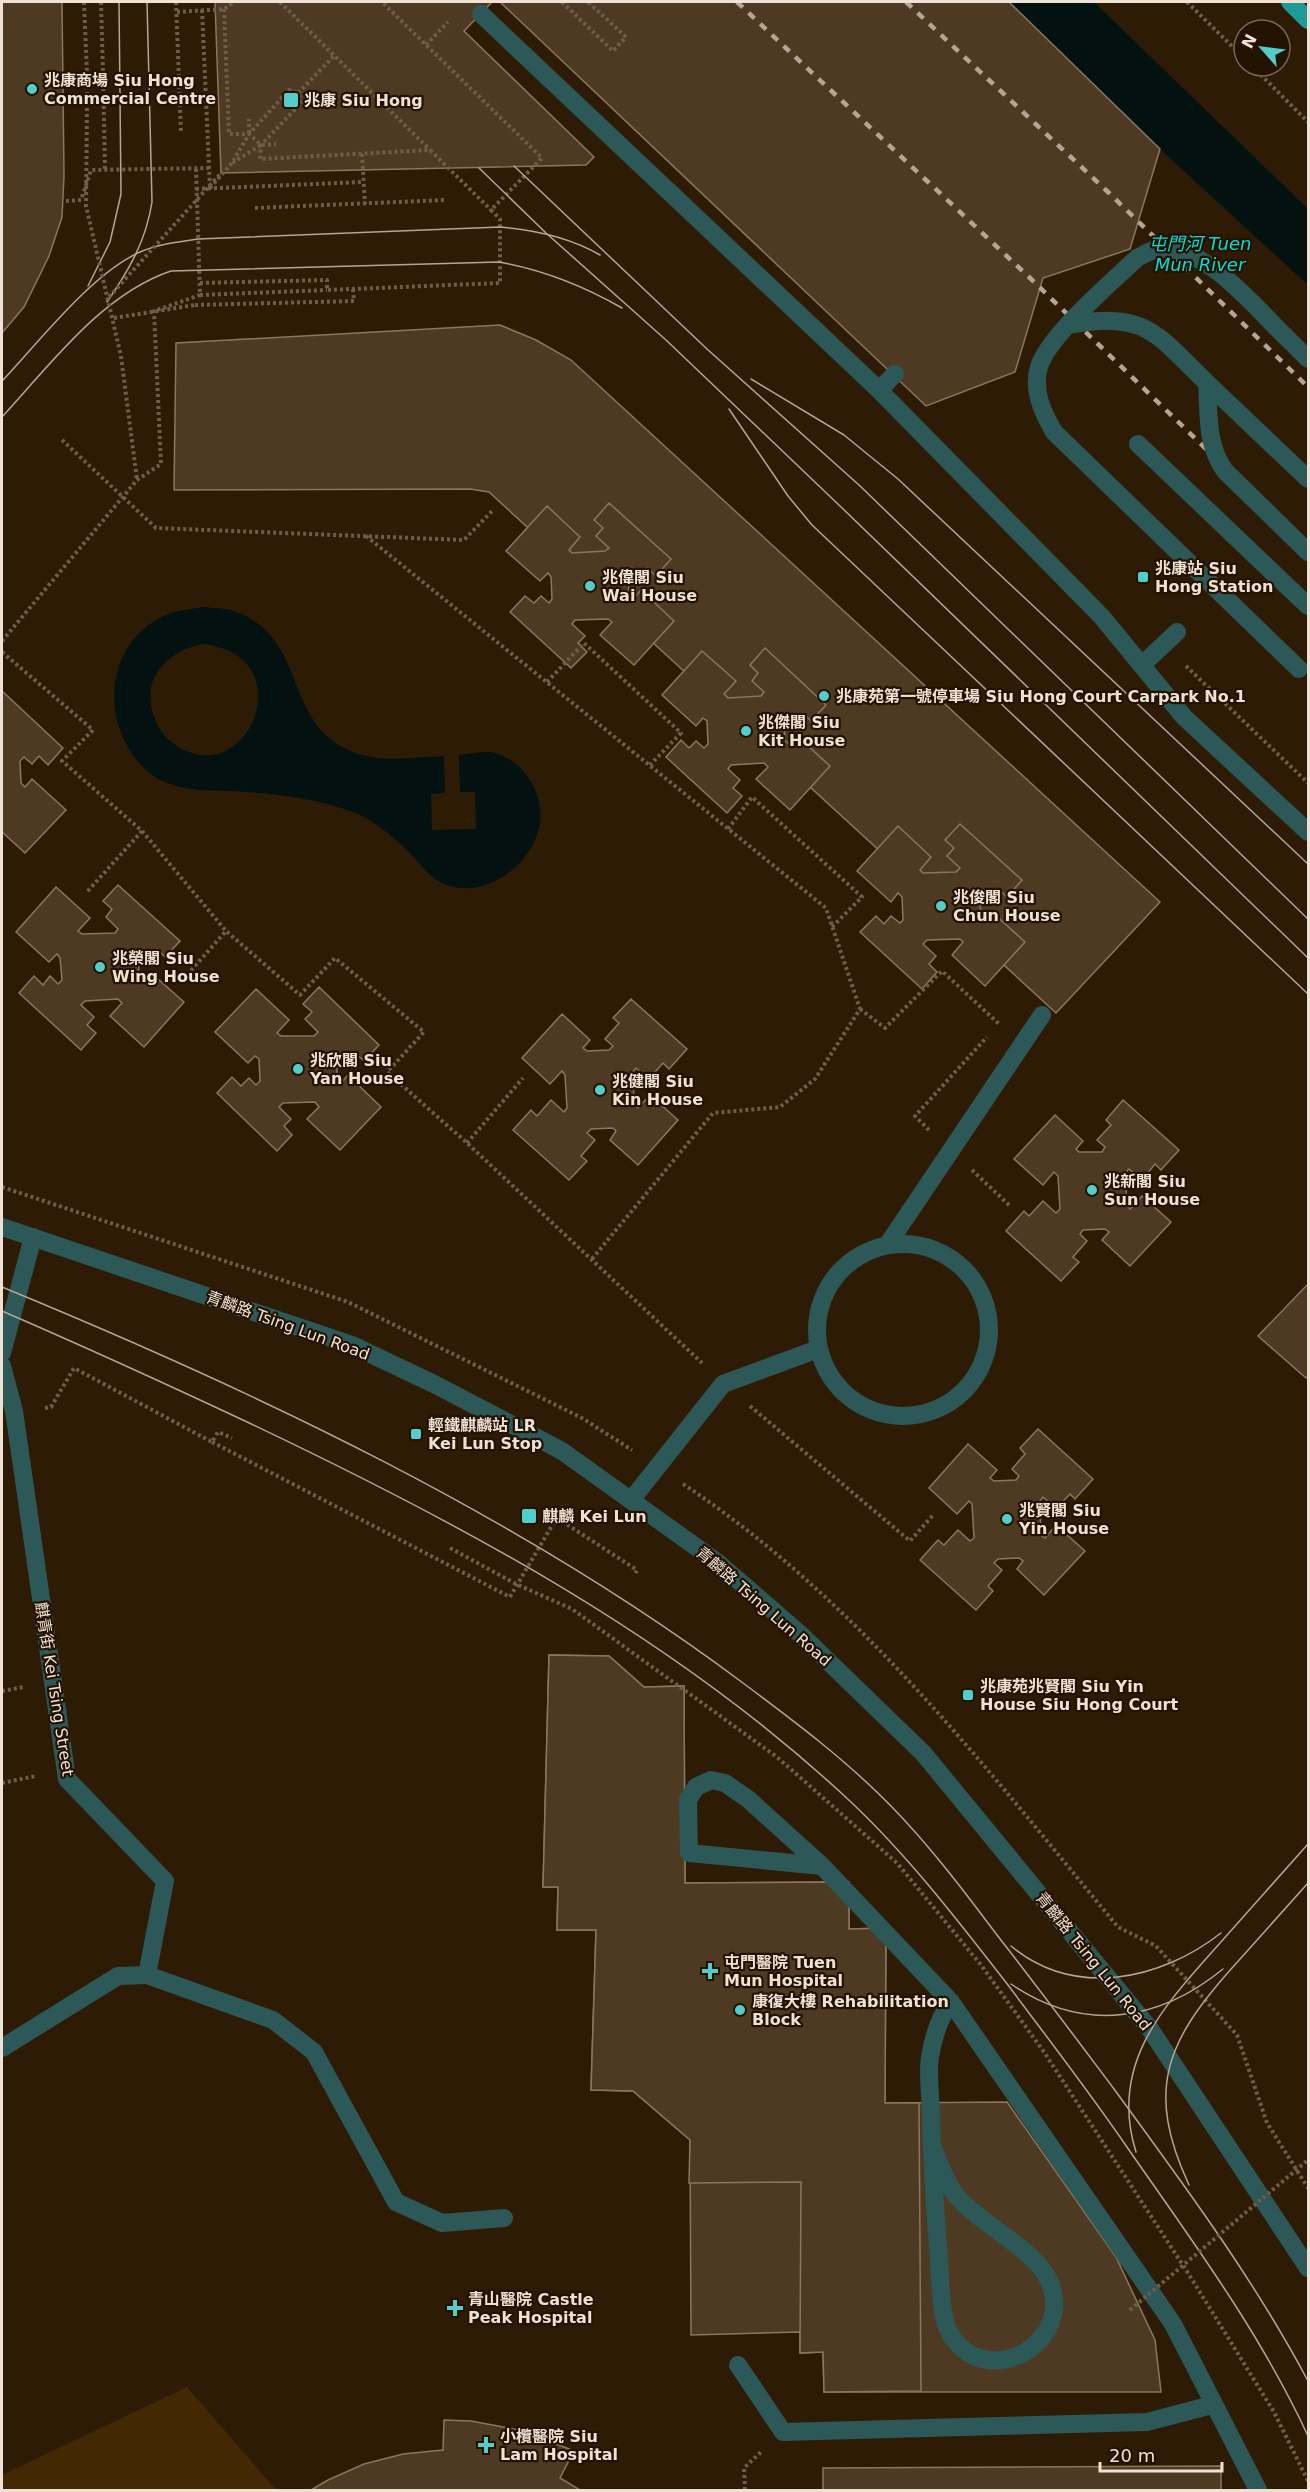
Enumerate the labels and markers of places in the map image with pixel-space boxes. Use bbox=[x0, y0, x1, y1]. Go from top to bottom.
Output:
place label: 兆康商場 Siu Hong Commercial Centre bbox=[44, 71, 216, 108]
marker: 兆康商場 Siu Hong Commercial Centre bbox=[25, 82, 39, 96]
marker: 兆康 Siu Hong bbox=[282, 91, 300, 109]
place label: 兆康 Siu Hong bbox=[304, 91, 423, 110]
place label: 兆康站 Siu Hong Station bbox=[1155, 559, 1273, 596]
place label: 兆偉閣 Siu Wai House bbox=[602, 568, 697, 605]
marker: 兆康站 Siu Hong Station bbox=[1136, 570, 1150, 584]
marker: 兆偉閣 Siu Wai House bbox=[583, 579, 597, 593]
place label: 兆康苑第一號停車場 Siu Hong Court Carpark No.1 bbox=[836, 687, 1246, 706]
marker: 兆康苑第一號停車場 Siu Hong Court Carpark No.1 bbox=[817, 689, 831, 703]
place label: 兆傑閣 Siu Kit House bbox=[758, 713, 845, 750]
marker: 兆傑閣 Siu Kit House bbox=[739, 724, 753, 738]
place label: 兆俊閣 Siu Chun House bbox=[953, 888, 1061, 925]
marker: 兆俊閣 Siu Chun House bbox=[934, 899, 948, 913]
place label: 兆榮閣 Siu Wing House bbox=[112, 949, 220, 986]
marker: 兆榮閣 Siu Wing House bbox=[93, 960, 107, 974]
place label: 兆欣閣 Siu Yan House bbox=[309, 1051, 404, 1088]
marker: 兆欣閣 Siu Yan House bbox=[291, 1062, 305, 1076]
place label: 兆健閣 Siu Kin House bbox=[612, 1072, 703, 1109]
marker: 兆健閣 Siu Kin House bbox=[593, 1083, 607, 1097]
place label: 兆新閣 Siu Sun House bbox=[1104, 1172, 1200, 1209]
marker: 兆新閣 Siu Sun House bbox=[1085, 1183, 1099, 1197]
place label: 輕鐵麒麟站 LR Kei Lun Stop bbox=[428, 1416, 542, 1453]
marker: 輕鐵麒麟站 LR Kei Lun Stop bbox=[409, 1427, 423, 1441]
place label: 兆賢閣 Siu Yin House bbox=[1018, 1501, 1109, 1538]
marker: 麒麟 Kei Lun bbox=[520, 1507, 538, 1525]
place label: 麒麟 Kei Lun bbox=[542, 1507, 647, 1526]
marker: 兆賢閣 Siu Yin House bbox=[1000, 1512, 1014, 1526]
place label: 兆康苑兆賢閣 Siu Yin House Siu Hong Court bbox=[980, 1677, 1179, 1714]
marker: 兆康苑兆賢閣 Siu Yin House Siu Hong Court bbox=[961, 1688, 975, 1702]
place label: 屯門醫院 Tuen Mun Hospital bbox=[724, 1953, 843, 1990]
marker: 屯門醫院 Tuen Mun Hospital bbox=[701, 1962, 719, 1980]
place label: 康復大樓 Rehabilitation Block bbox=[752, 1992, 949, 2029]
marker: 康復大樓 Rehabilitation Block bbox=[733, 2003, 747, 2017]
place label: 青山醫院 Castle Peak Hospital bbox=[468, 2290, 594, 2327]
marker: 青山醫院 Castle Peak Hospital bbox=[446, 2299, 464, 2317]
place label: 小欖醫院 Siu Lam Hospital bbox=[500, 2427, 618, 2464]
marker: 小欖醫院 Siu Lam Hospital bbox=[477, 2436, 495, 2454]

